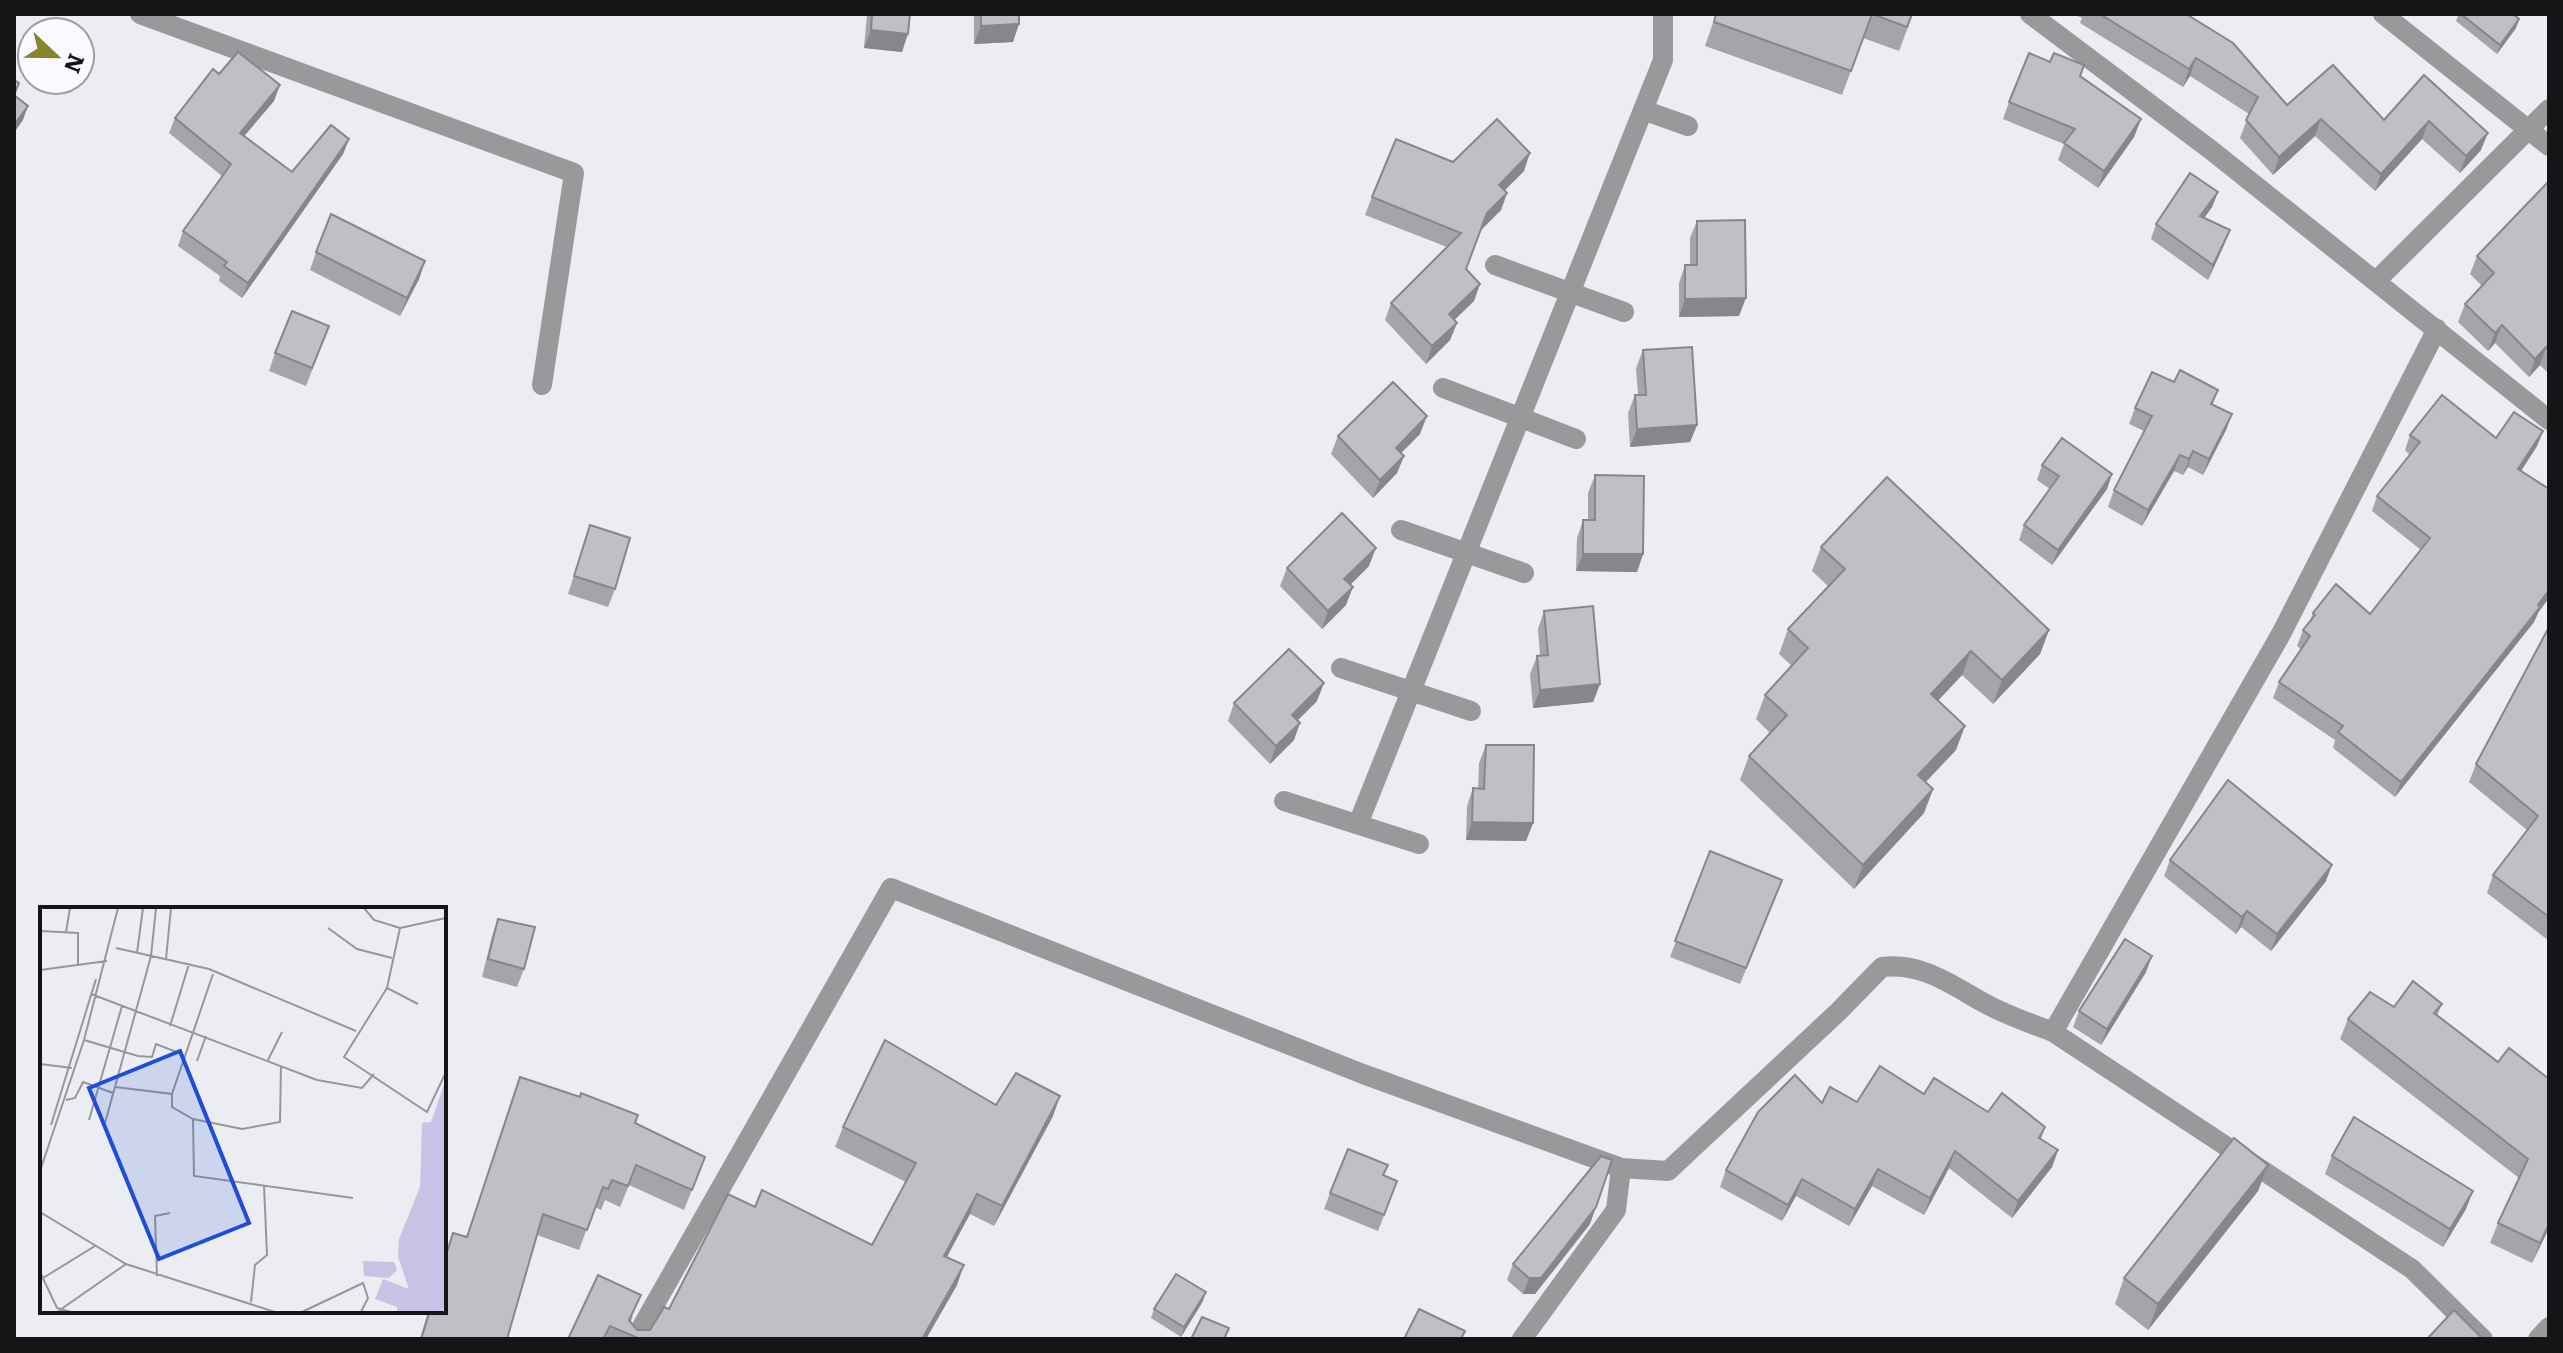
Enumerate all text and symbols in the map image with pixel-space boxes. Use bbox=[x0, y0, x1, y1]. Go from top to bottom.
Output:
north arrow bbox=[16, 16, 96, 96]
text: N bbox=[57, 49, 95, 79]
inset map bbox=[40, 907, 446, 1313]

